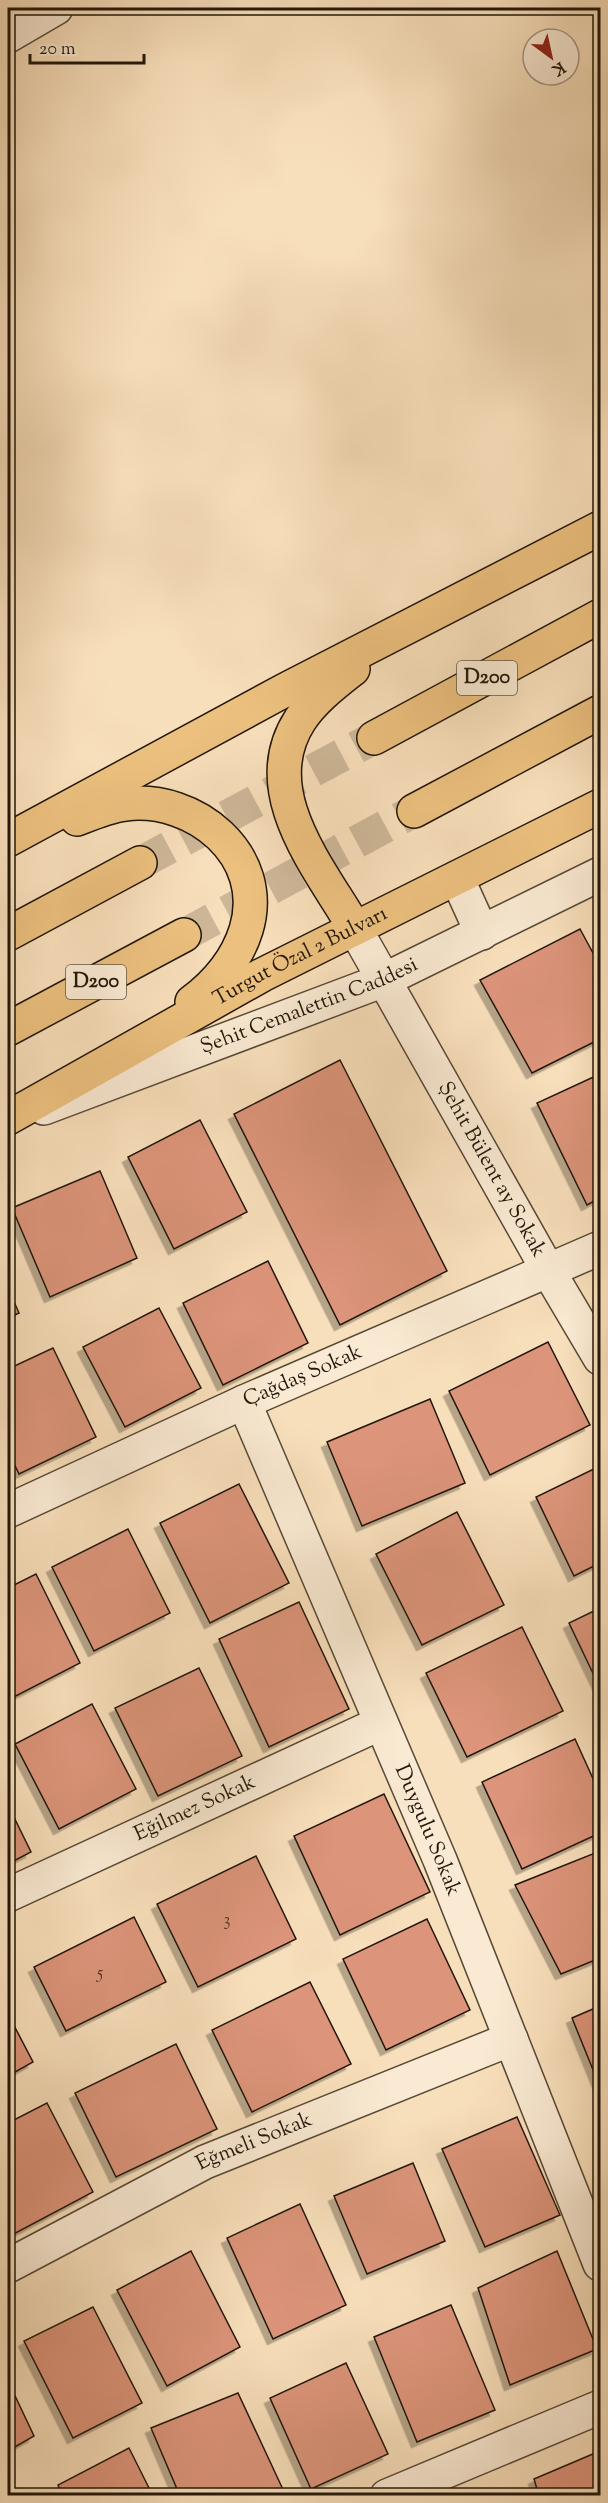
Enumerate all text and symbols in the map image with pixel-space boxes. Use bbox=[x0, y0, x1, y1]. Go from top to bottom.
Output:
scale bar bbox=[30, 27, 144, 65]
north arrow bbox=[521, 27, 581, 87]
text: 20 m bbox=[39, 37, 76, 63]
text: K bbox=[546, 55, 569, 81]
road number: D200 bbox=[457, 661, 517, 695]
street label: Turgut Özal 2 Bulvarı bbox=[208, 900, 393, 1014]
street label: Şehit Cemalettin Caddesi bbox=[196, 951, 423, 1063]
road number: D200 bbox=[66, 965, 126, 999]
street label: Şehit Bülent ay Sokak bbox=[430, 1076, 553, 1264]
street label: Çağdaş Sokak bbox=[239, 1337, 368, 1416]
street label: Duygulu Sokak bbox=[386, 1760, 468, 1901]
street label: Eğilmez Sokak bbox=[129, 1768, 261, 1850]
house number: 3 bbox=[223, 1908, 231, 1934]
house number: 5 bbox=[96, 1961, 103, 1987]
street label: Eğmeli Sokak bbox=[191, 2105, 317, 2179]

